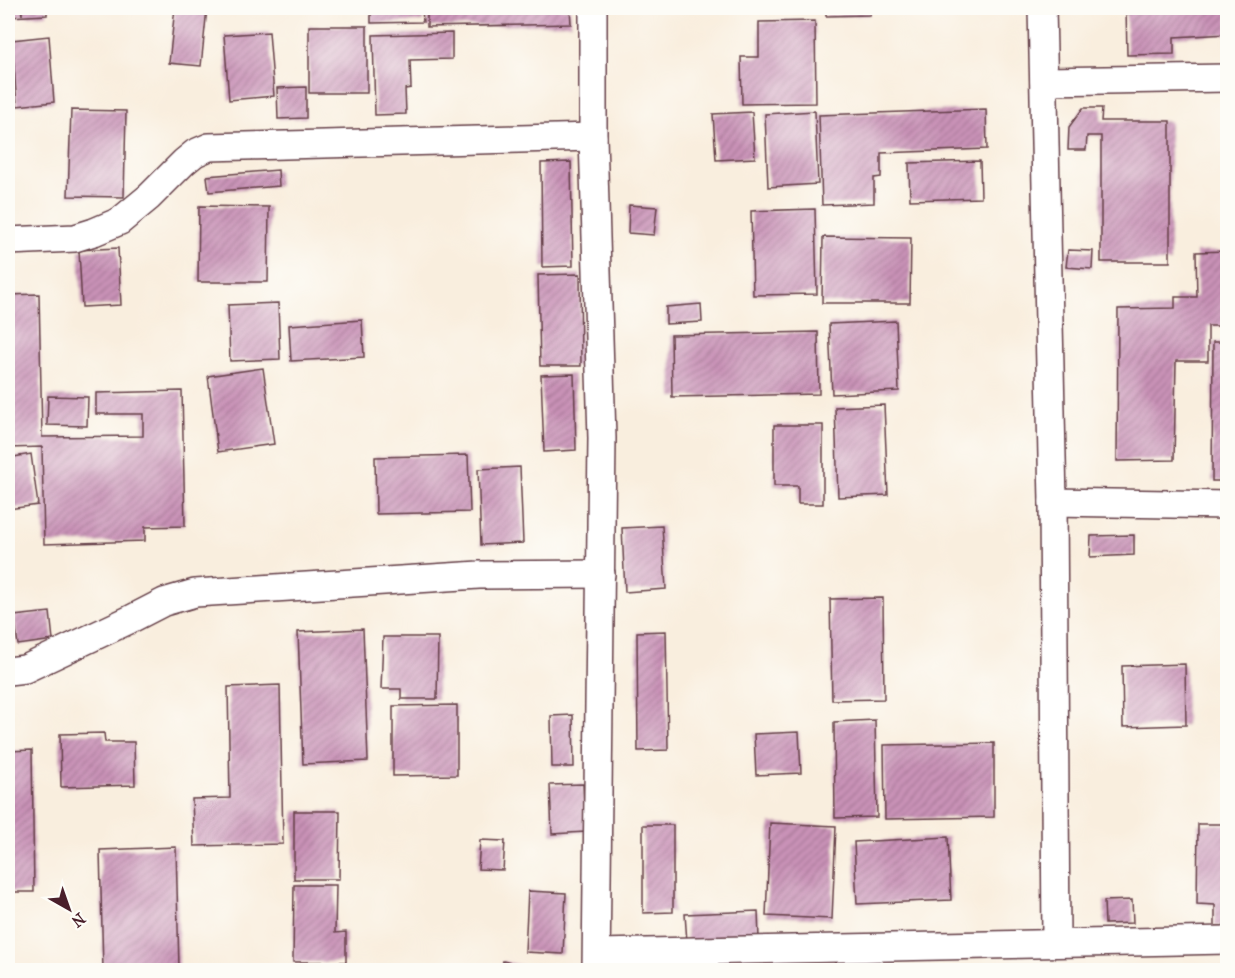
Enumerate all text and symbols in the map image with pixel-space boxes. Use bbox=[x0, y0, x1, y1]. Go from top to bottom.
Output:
north arrow bbox=[39, 879, 99, 939]
text: N bbox=[67, 909, 89, 932]

